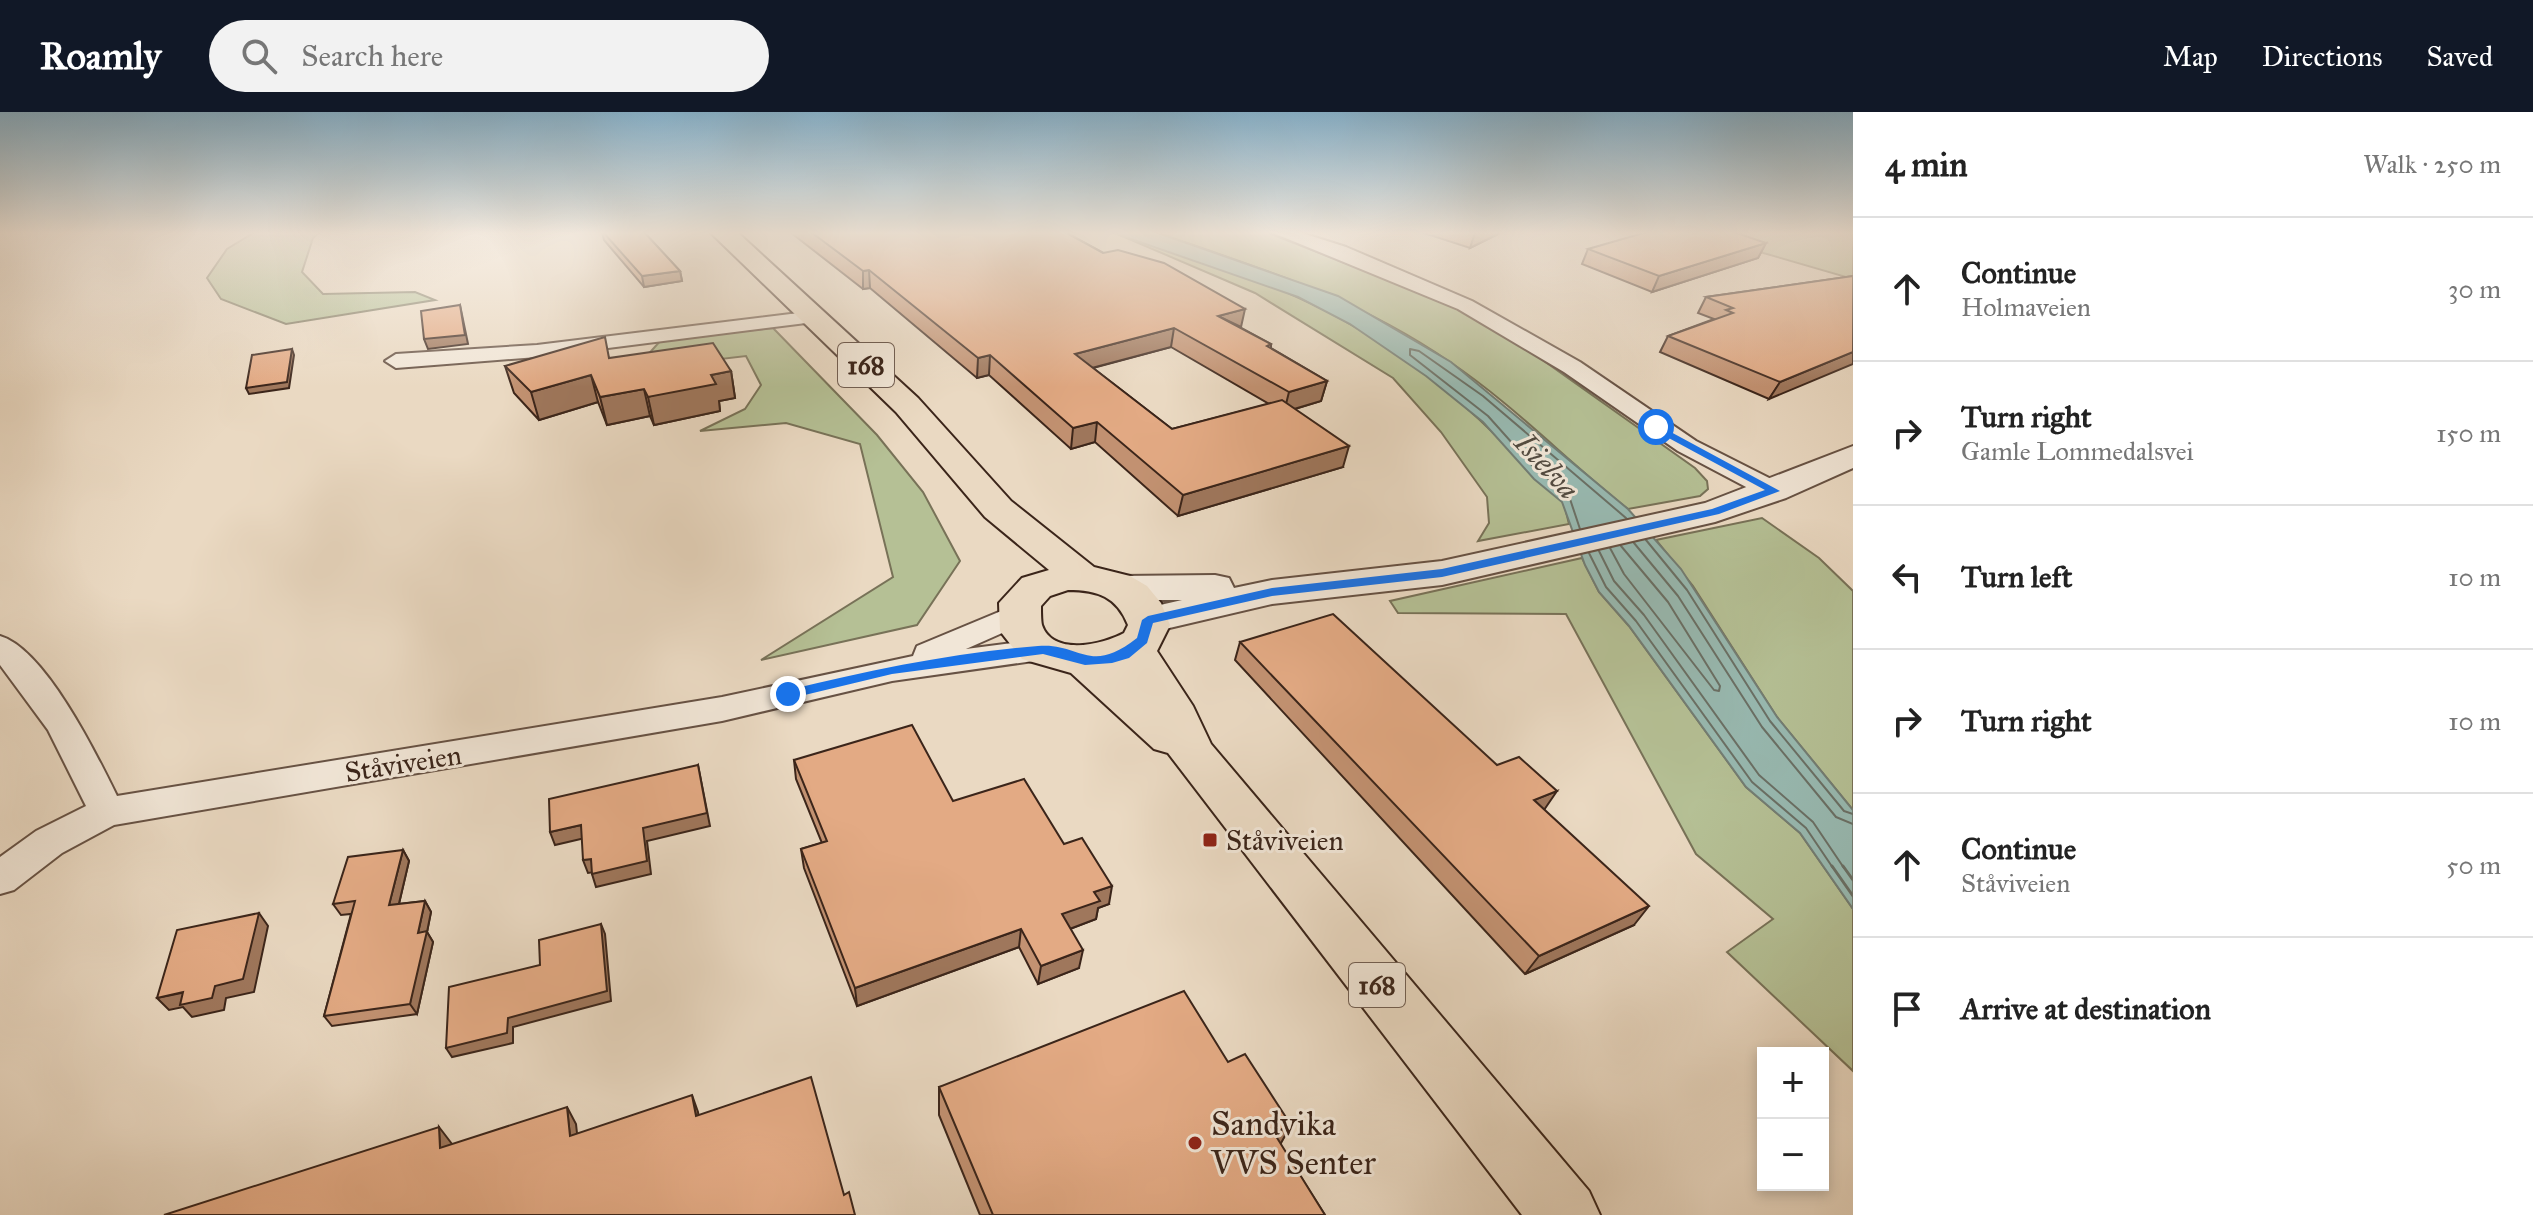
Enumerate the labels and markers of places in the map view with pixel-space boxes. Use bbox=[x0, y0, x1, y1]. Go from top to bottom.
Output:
place label: Ståviveien bbox=[1226, 823, 1344, 858]
marker: Ståviveien bbox=[1201, 831, 1219, 849]
place label: Sandvika VVS Senter bbox=[1210, 1103, 1376, 1183]
marker: Sandvika VVS Senter bbox=[1186, 1134, 1204, 1152]

